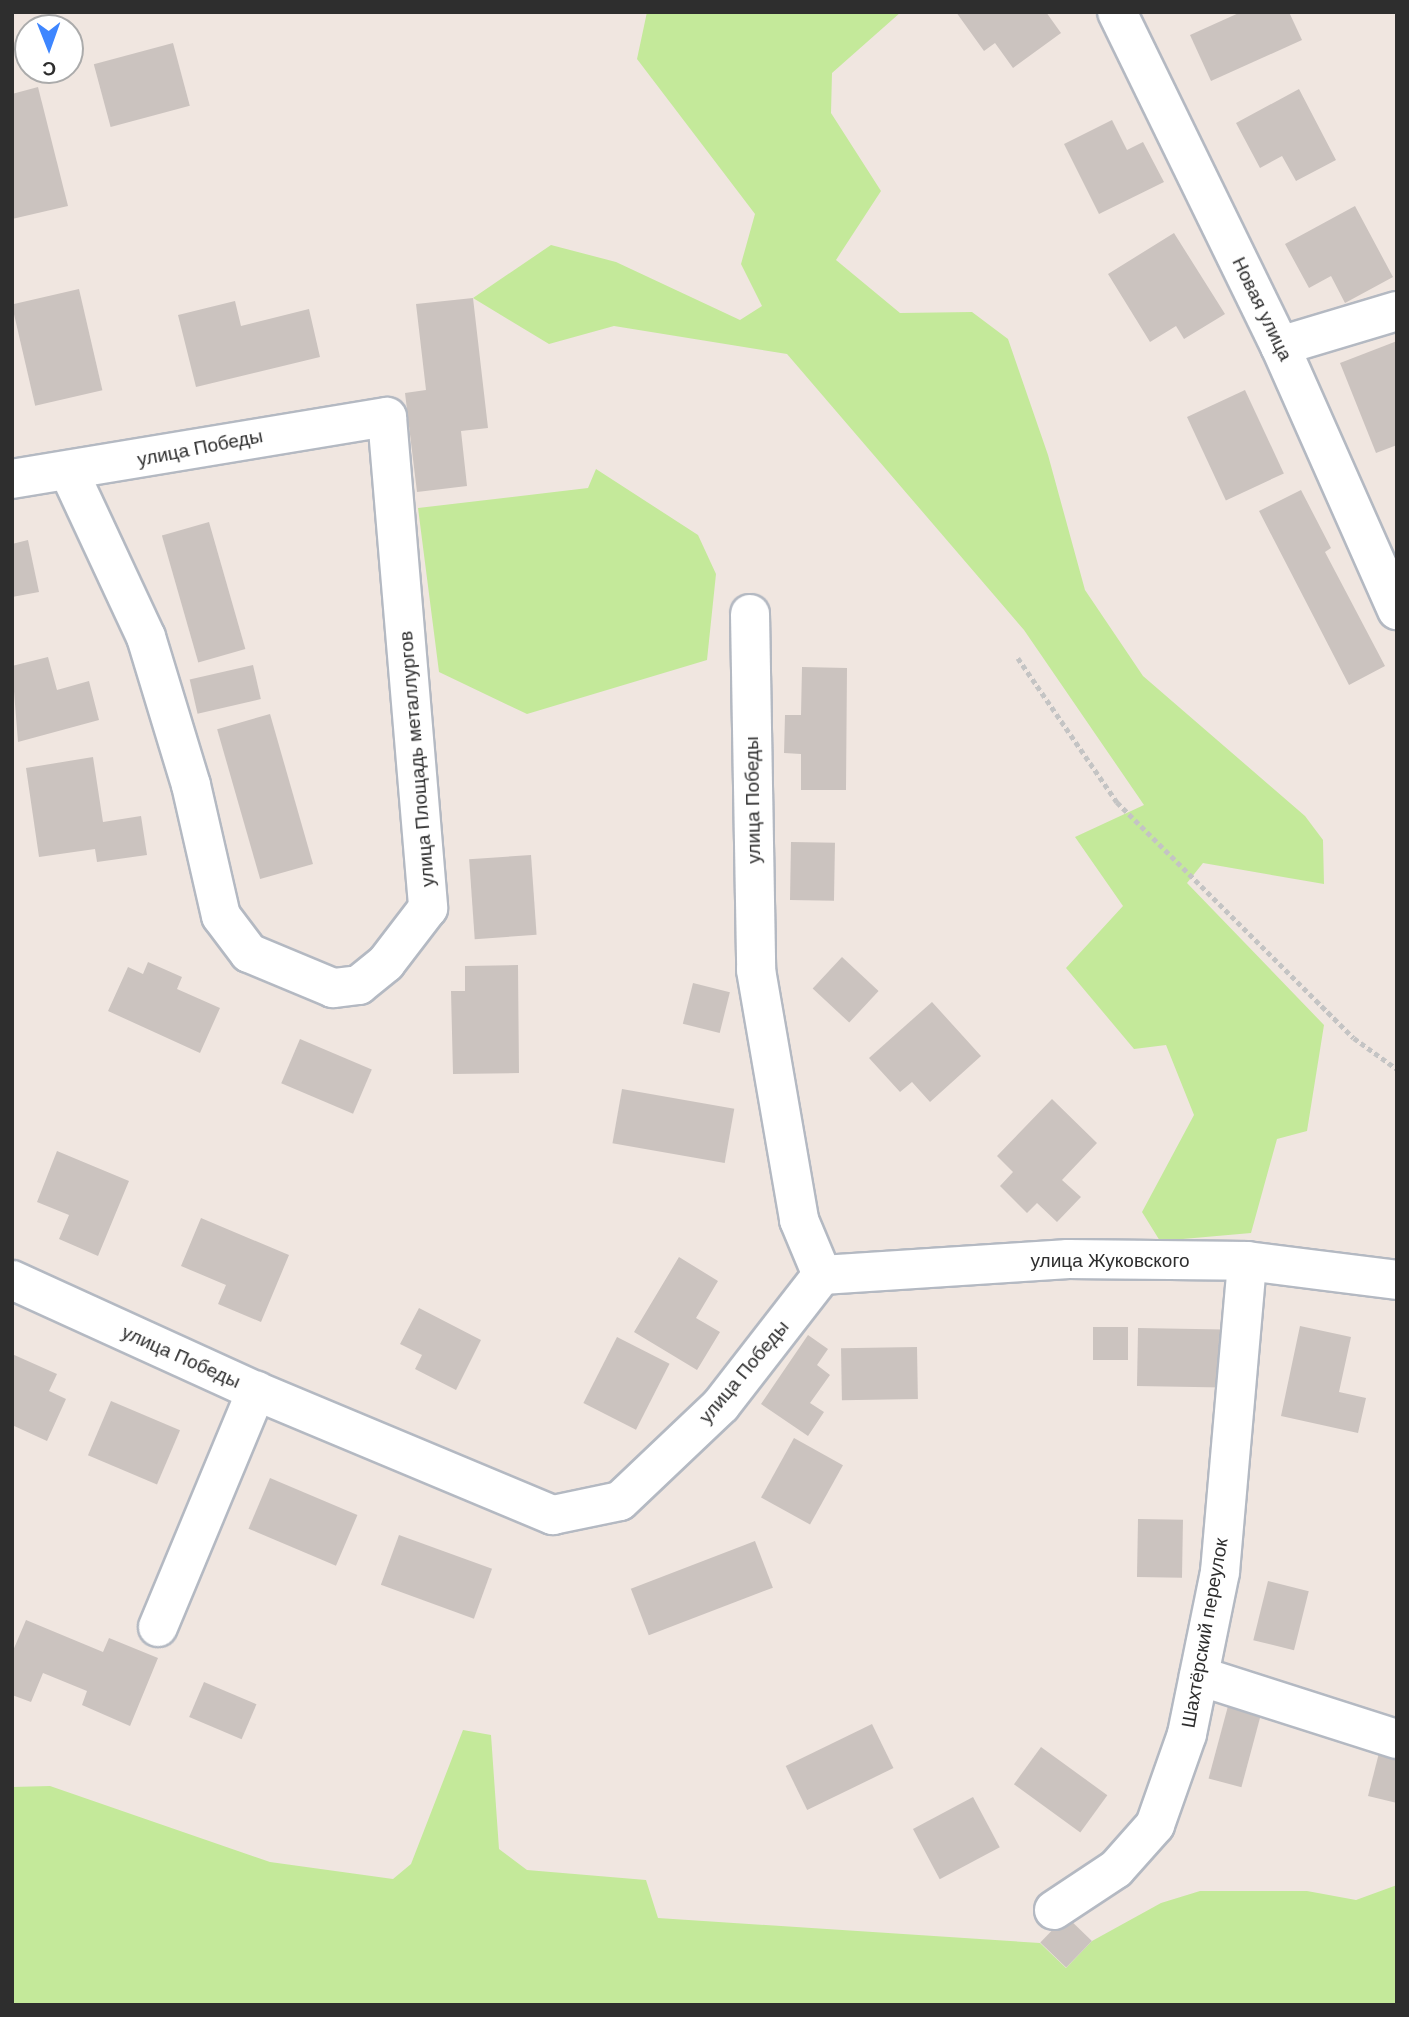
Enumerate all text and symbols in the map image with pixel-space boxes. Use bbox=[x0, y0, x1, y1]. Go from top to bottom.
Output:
north arrow bbox=[14, 14, 84, 84]
text: С bbox=[42, 58, 56, 79]
street label: Новая улица bbox=[1227, 253, 1297, 365]
street label: улица Победы bbox=[135, 425, 265, 471]
street label: улица Площадь металлургов bbox=[394, 630, 440, 888]
street label: улица Победы bbox=[740, 736, 766, 864]
street label: улица Жуковского bbox=[1031, 1250, 1189, 1272]
street label: улица Победы bbox=[694, 1316, 794, 1428]
street label: улица Победы bbox=[118, 1321, 244, 1393]
street label: Шахтёрский переулок bbox=[1177, 1536, 1233, 1730]

